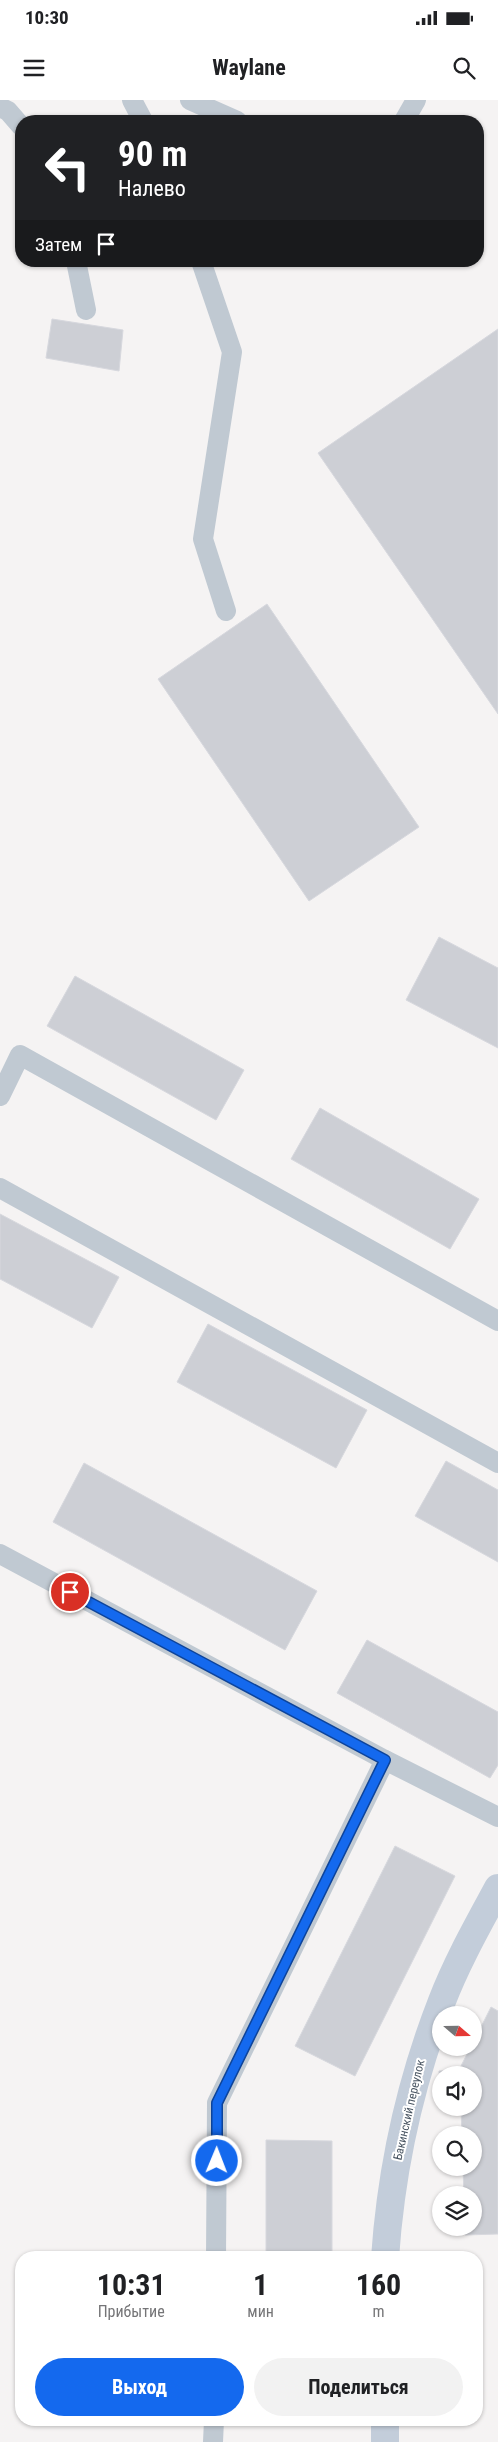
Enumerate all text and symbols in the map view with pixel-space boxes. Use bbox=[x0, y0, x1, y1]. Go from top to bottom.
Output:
text: 10:30 bbox=[25, 6, 69, 29]
icon: menu bbox=[20, 54, 48, 82]
icon: search bbox=[450, 54, 478, 82]
text: Waylane bbox=[212, 55, 286, 80]
text: 90 m bbox=[118, 134, 187, 175]
icon: left bbox=[35, 135, 100, 200]
text: Налево bbox=[118, 176, 186, 201]
icon: arrive bbox=[92, 230, 120, 258]
text: Затем bbox=[35, 233, 82, 256]
pin bbox=[49, 1571, 91, 1613]
icon: arrive bbox=[56, 1578, 84, 1606]
north arrow bbox=[432, 2006, 482, 2056]
map controls bbox=[432, 2006, 482, 2236]
street label: Бакинский переулок bbox=[391, 2058, 427, 2162]
button: sound bbox=[432, 2066, 482, 2116]
button: search bbox=[432, 2126, 482, 2176]
position arrow bbox=[190, 2134, 242, 2186]
button: layers bbox=[432, 2186, 482, 2236]
text: 10:31 bbox=[97, 2267, 166, 2302]
text: 1 bbox=[253, 2267, 268, 2302]
text: 160 bbox=[356, 2267, 401, 2302]
text: Прибытие bbox=[98, 2302, 165, 2321]
text: мин bbox=[247, 2302, 274, 2321]
text: m bbox=[372, 2302, 385, 2321]
button: Выход bbox=[35, 2358, 244, 2416]
button: Поделиться bbox=[254, 2358, 463, 2416]

